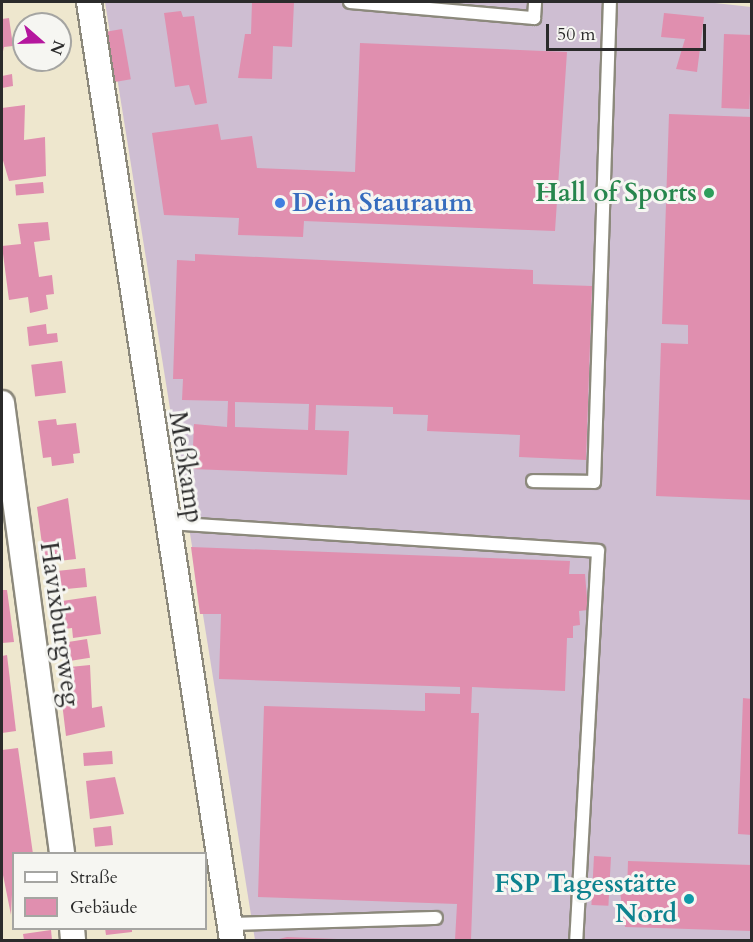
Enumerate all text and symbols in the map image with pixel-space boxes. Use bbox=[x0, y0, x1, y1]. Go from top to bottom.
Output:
north arrow bbox=[12, 12, 72, 72]
scale bar bbox=[549, 12, 710, 50]
text: 50 m bbox=[557, 22, 596, 47]
text: N bbox=[44, 37, 70, 58]
place label: Hall of Sports bbox=[535, 177, 697, 209]
marker: Hall of Sports bbox=[702, 186, 716, 200]
place label: Dein Stauraum bbox=[292, 187, 473, 219]
marker: Dein Stauraum bbox=[273, 196, 287, 210]
street label: Meßkamp bbox=[162, 409, 210, 525]
street label: Havixburgweg bbox=[33, 540, 87, 708]
legend bbox=[12, 852, 207, 930]
text: Straße bbox=[70, 865, 118, 890]
place label: FSP Tagesstätte Nord bbox=[494, 868, 677, 930]
marker: FSP Tagesstätte Nord bbox=[682, 892, 696, 906]
text: Gebäude bbox=[70, 895, 138, 920]

